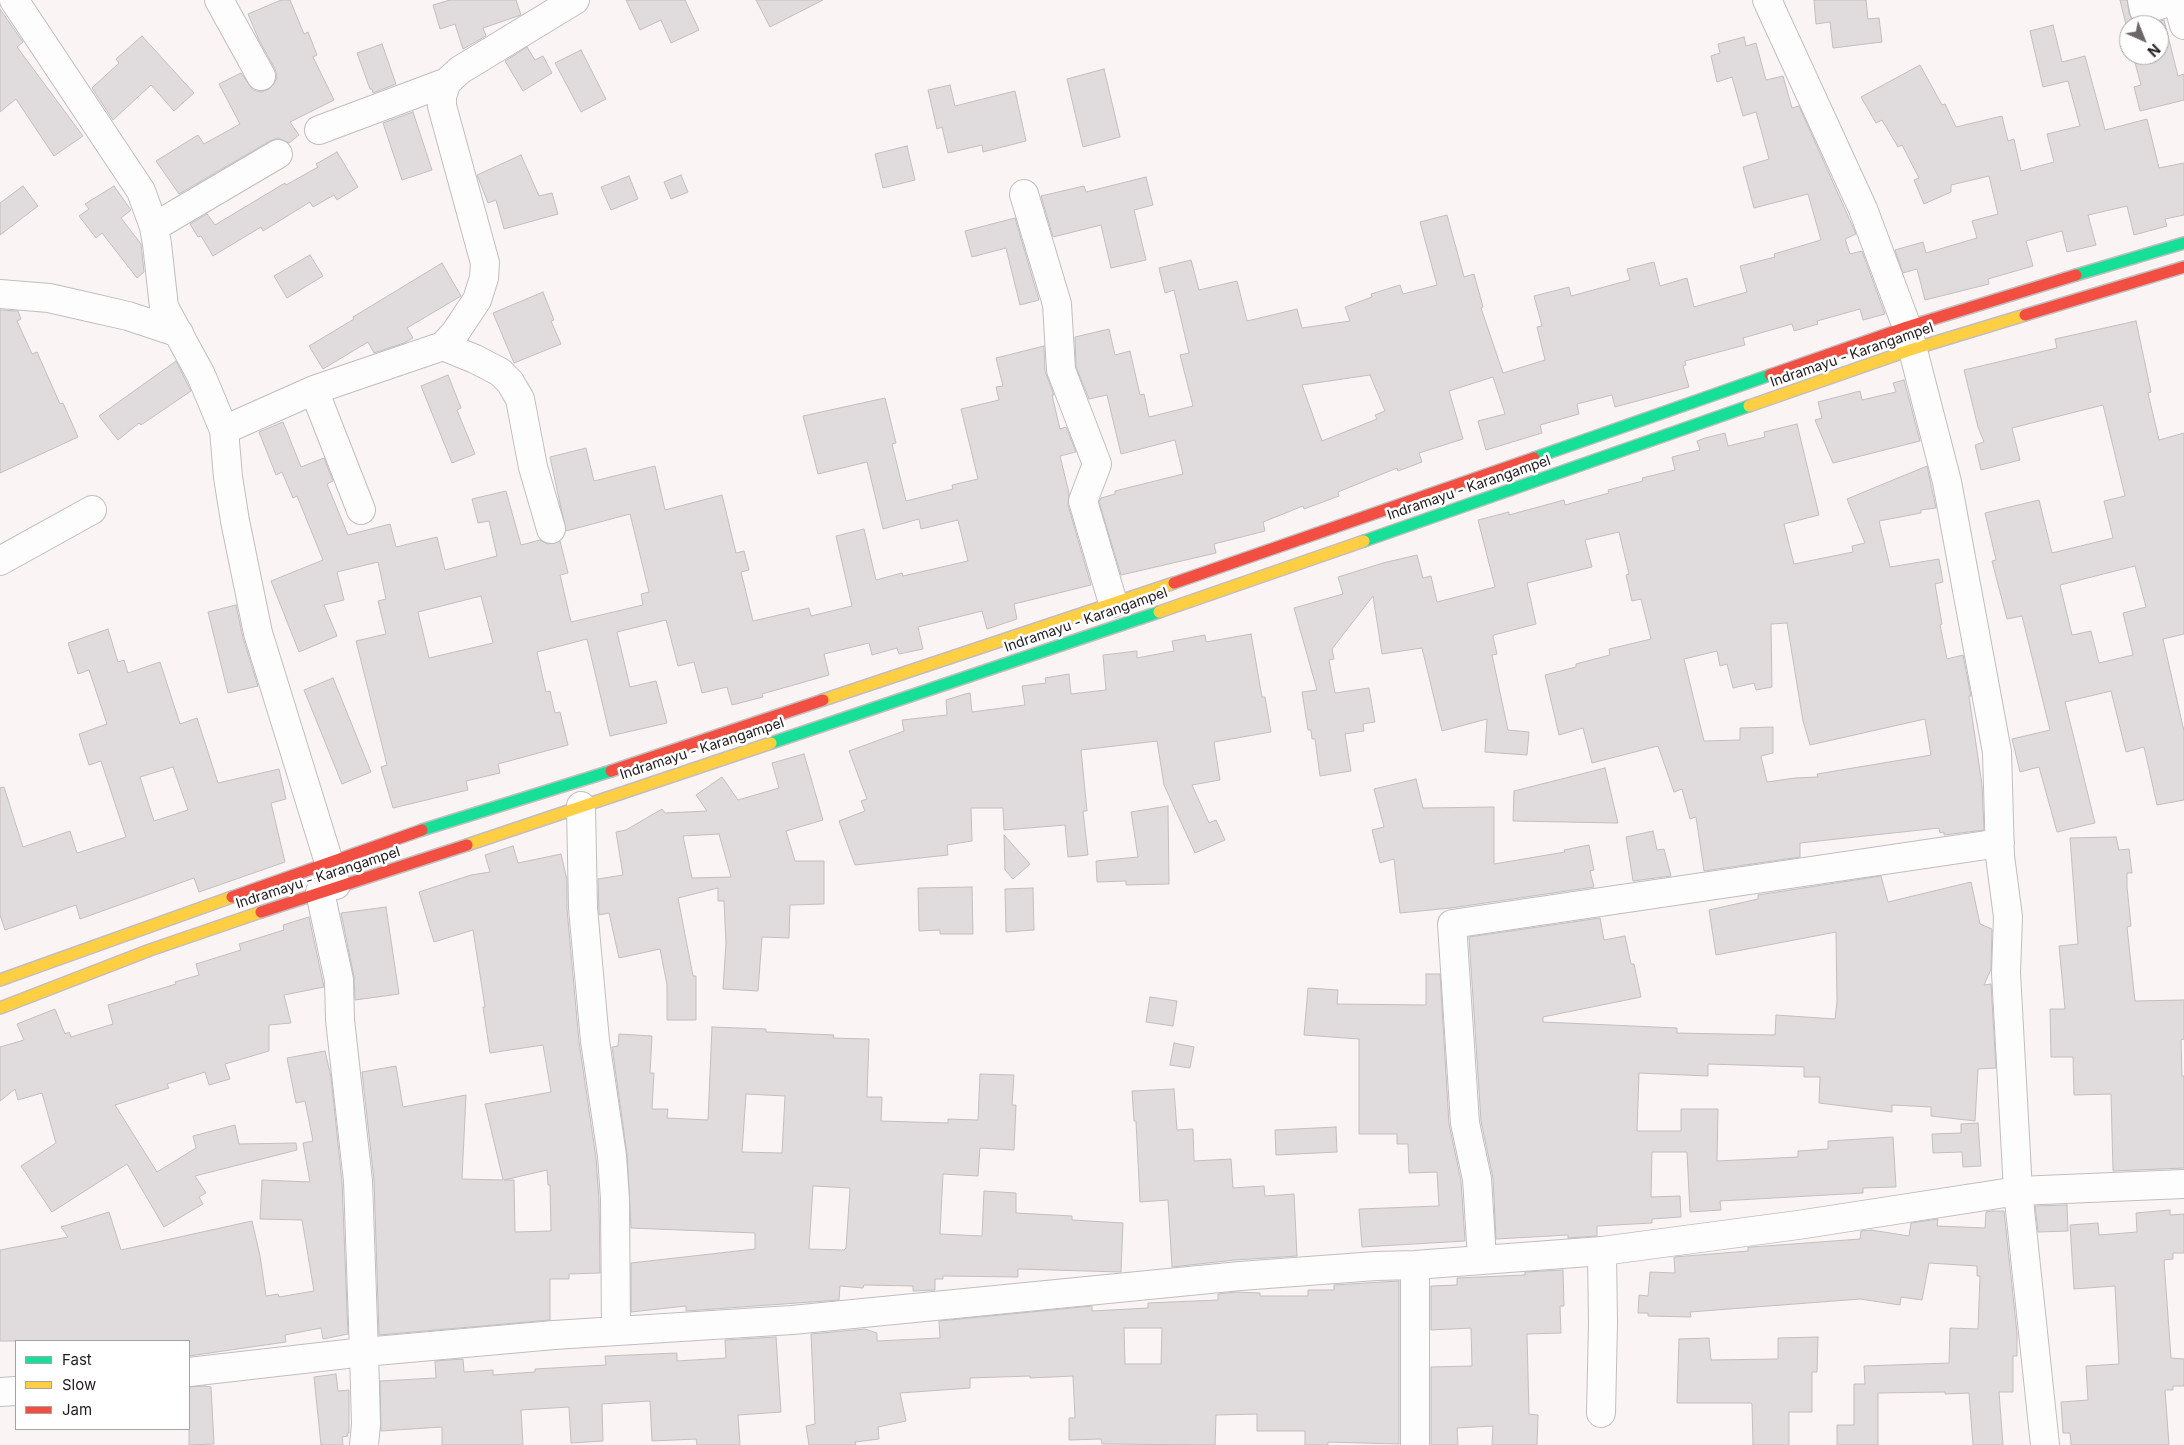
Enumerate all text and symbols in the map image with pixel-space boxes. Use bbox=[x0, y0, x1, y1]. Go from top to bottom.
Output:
north arrow bbox=[2119, 15, 2169, 65]
text: N bbox=[2144, 41, 2164, 60]
street label: Indramayu - Karangampel bbox=[1768, 319, 1936, 391]
street label: Indramayu - Karangampel bbox=[1385, 452, 1553, 524]
street label: Indramayu - Karangampel bbox=[1002, 584, 1170, 656]
street label: Indramayu - Karangampel bbox=[618, 714, 786, 784]
street label: Indramayu - Karangampel bbox=[234, 843, 402, 913]
legend bbox=[15, 1340, 190, 1430]
text: Fast bbox=[62, 1350, 92, 1369]
text: Slow bbox=[62, 1375, 96, 1394]
text: Jam bbox=[62, 1400, 92, 1419]

